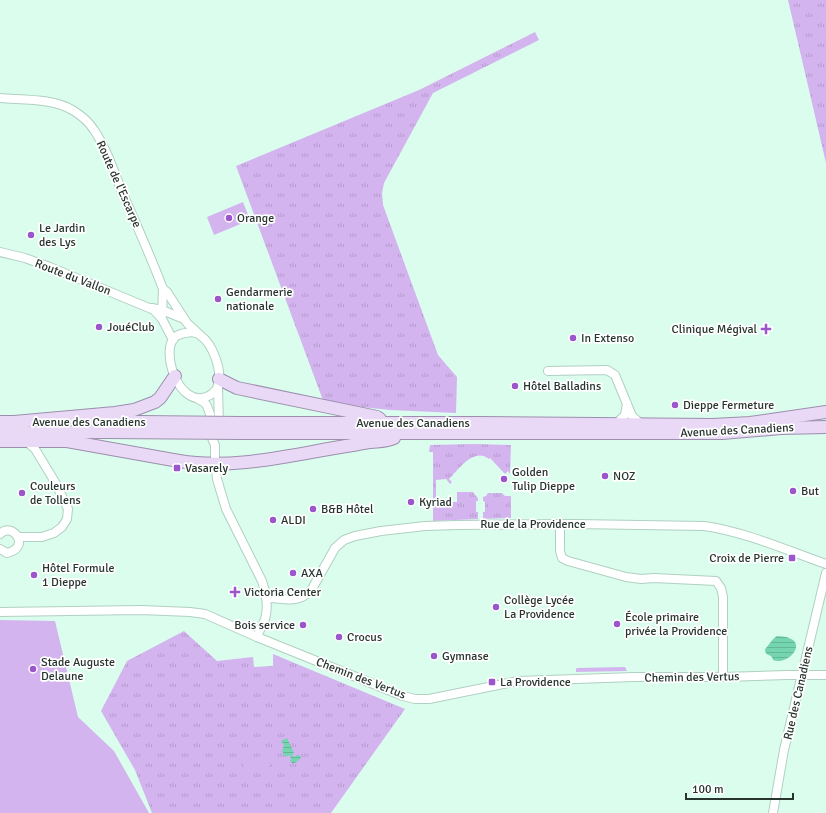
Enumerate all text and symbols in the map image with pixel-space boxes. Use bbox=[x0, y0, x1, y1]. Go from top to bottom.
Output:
street label: Route de l'Escarpe bbox=[93, 138, 144, 230]
place label: Orange bbox=[237, 211, 274, 226]
marker: Orange bbox=[224, 213, 234, 223]
place label: Le Jardin des Lys bbox=[39, 221, 85, 250]
marker: Le Jardin des Lys bbox=[26, 230, 36, 240]
street label: Route du Vallon bbox=[33, 256, 113, 299]
place label: Gendarmerie nationale bbox=[226, 285, 293, 314]
marker: Gendarmerie nationale bbox=[213, 294, 223, 304]
place label: JouéClub bbox=[107, 320, 155, 335]
marker: JouéClub bbox=[94, 322, 104, 332]
place label: Clinique Mégival bbox=[672, 322, 757, 337]
marker: Clinique Mégival bbox=[760, 323, 772, 335]
place label: In Extenso bbox=[581, 331, 634, 346]
marker: In Extenso bbox=[568, 333, 578, 343]
place label: Hôtel Balladins bbox=[523, 379, 601, 394]
marker: Hôtel Balladins bbox=[510, 381, 520, 391]
place label: Dieppe Fermeture bbox=[683, 398, 774, 413]
marker: Dieppe Fermeture bbox=[670, 400, 680, 410]
street label: Avenue des Canadiens bbox=[32, 415, 146, 430]
street label: Avenue des Canadiens bbox=[356, 416, 470, 431]
street label: Avenue des Canadiens bbox=[680, 420, 794, 441]
place label: Vasarely bbox=[185, 461, 228, 476]
marker: Vasarely bbox=[172, 463, 182, 473]
place label: Golden Tulip Dieppe bbox=[512, 465, 575, 494]
place label: NOZ bbox=[613, 469, 636, 484]
marker: NOZ bbox=[600, 471, 610, 481]
marker: Golden Tulip Dieppe bbox=[499, 474, 509, 484]
place label: Couleurs de Tollens bbox=[30, 479, 81, 508]
place label: But bbox=[801, 484, 819, 499]
marker: But bbox=[788, 486, 798, 496]
marker: Couleurs de Tollens bbox=[17, 488, 27, 498]
place label: Kyriad bbox=[419, 495, 452, 510]
marker: Kyriad bbox=[406, 497, 416, 507]
place label: B&B Hôtel bbox=[321, 502, 374, 517]
marker: B&B Hôtel bbox=[308, 504, 318, 514]
place label: ALDI bbox=[281, 513, 306, 528]
marker: ALDI bbox=[268, 515, 278, 525]
street label: Rue de la Providence bbox=[480, 517, 586, 532]
place label: Croix de Pierre bbox=[709, 551, 784, 566]
marker: Croix de Pierre bbox=[787, 553, 797, 563]
place label: Hôtel Formule 1 Dieppe bbox=[42, 561, 115, 590]
place label: AXA bbox=[301, 566, 323, 581]
marker: AXA bbox=[288, 568, 298, 578]
marker: Hôtel Formule 1 Dieppe bbox=[29, 570, 39, 580]
place label: Victoria Center bbox=[244, 585, 322, 600]
marker: Victoria Center bbox=[229, 586, 241, 598]
place label: Collège Lycée La Providence bbox=[504, 593, 575, 622]
marker: Collège Lycée La Providence bbox=[491, 602, 501, 612]
place label: École primaire privée la Providence bbox=[625, 610, 727, 639]
place label: Bois service bbox=[234, 618, 295, 633]
marker: École primaire privée la Providence bbox=[612, 619, 622, 629]
marker: Bois service bbox=[298, 620, 308, 630]
place label: Crocus bbox=[347, 630, 382, 645]
marker: Crocus bbox=[334, 632, 344, 642]
street label: Rue des Canadiens bbox=[780, 645, 817, 741]
place label: Gymnase bbox=[442, 649, 489, 664]
marker: Gymnase bbox=[429, 651, 439, 661]
street label: Chemin des Vertus bbox=[314, 654, 408, 702]
place label: Stade Auguste Delaune bbox=[41, 655, 115, 684]
marker: Stade Auguste Delaune bbox=[28, 664, 38, 674]
street label: Chemin des Vertus bbox=[644, 669, 740, 686]
place label: La Providence bbox=[500, 675, 571, 690]
marker: La Providence bbox=[487, 677, 497, 687]
scale bar bbox=[686, 775, 793, 801]
text: 100 m bbox=[692, 782, 724, 797]

